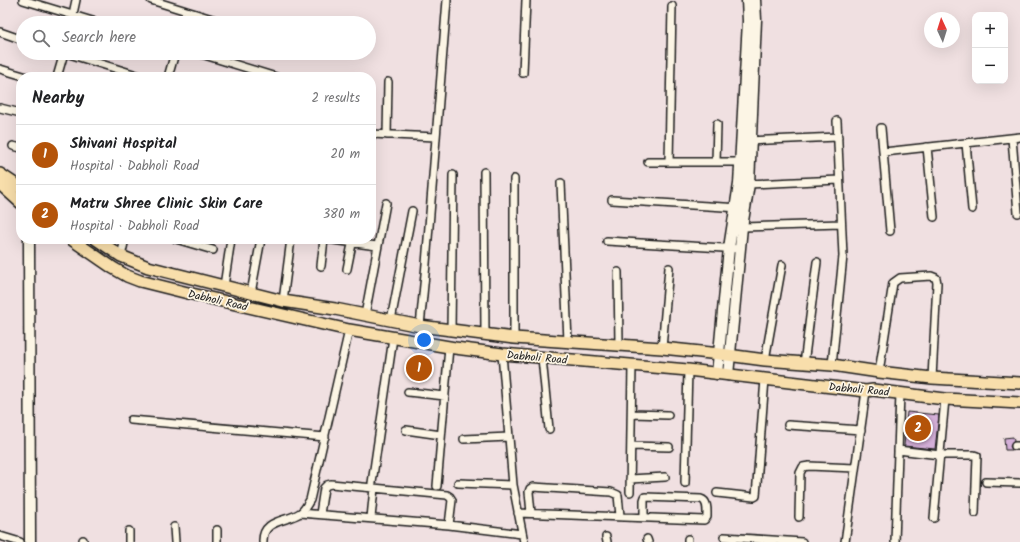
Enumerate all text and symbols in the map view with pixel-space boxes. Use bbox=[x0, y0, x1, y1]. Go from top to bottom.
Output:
north arrow bbox=[924, 12, 960, 48]
map controls bbox=[972, 12, 1008, 84]
button: + bbox=[972, 12, 1008, 48]
search box bbox=[16, 16, 376, 60]
text: Search here bbox=[62, 26, 136, 50]
icon: search bbox=[30, 27, 52, 49]
button: − bbox=[972, 48, 1008, 84]
text: Nearby bbox=[32, 85, 84, 112]
text: 2 results bbox=[312, 88, 360, 109]
text: Shivani Hospital bbox=[70, 132, 177, 156]
text: 1 bbox=[43, 144, 47, 165]
text: 20 m bbox=[330, 144, 360, 165]
text: Hospital · Dabholi Road bbox=[70, 156, 199, 177]
text: Matru Shree Clinic Skin Care bbox=[70, 192, 263, 216]
text: 2 bbox=[41, 204, 49, 225]
text: 380 m bbox=[323, 204, 360, 225]
text: Hospital · Dabholi Road bbox=[70, 216, 199, 237]
street label: Dabholi Road bbox=[186, 285, 250, 317]
your location bbox=[414, 330, 434, 350]
street label: Dabholi Road bbox=[506, 346, 568, 370]
pin: 1 bbox=[406, 353, 432, 383]
street label: Dabholi Road bbox=[828, 378, 890, 402]
pin: 2 bbox=[905, 413, 931, 443]

